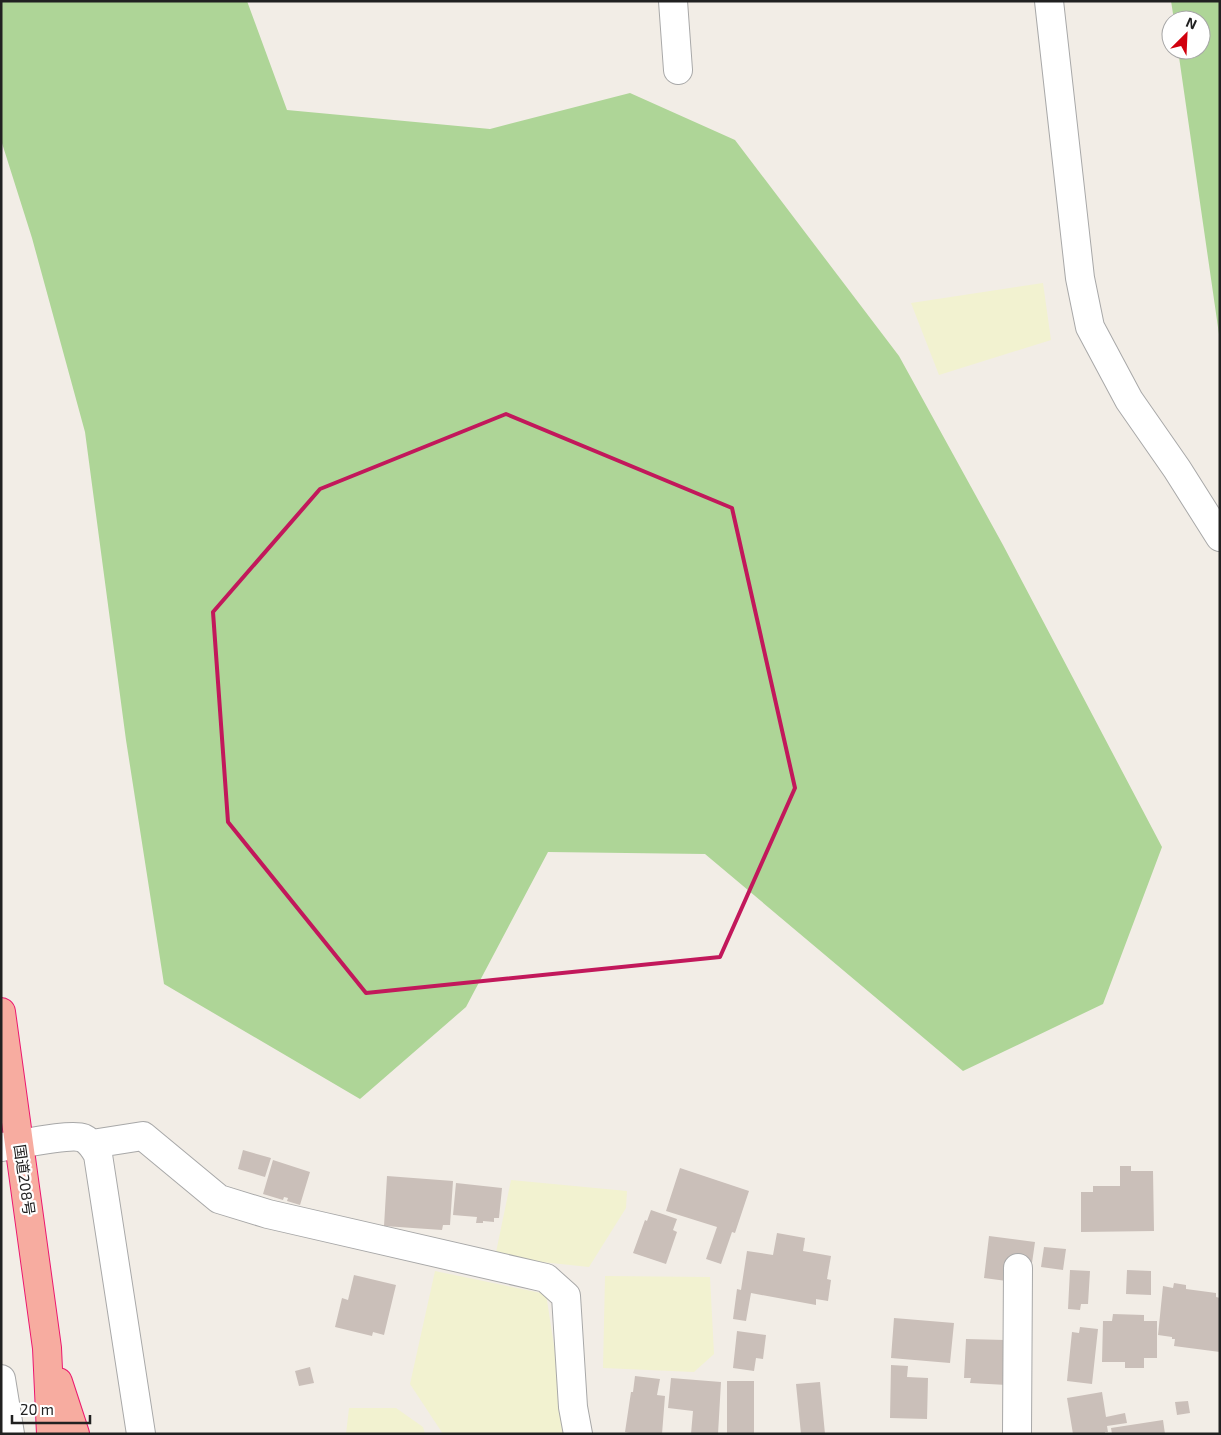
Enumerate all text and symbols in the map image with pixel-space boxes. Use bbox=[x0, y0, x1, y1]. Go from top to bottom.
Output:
north arrow bbox=[1161, 10, 1211, 60]
text: N bbox=[1183, 13, 1200, 32]
street label: 国道208号 bbox=[11, 1143, 39, 1217]
scale bar bbox=[12, 1392, 90, 1424]
text: 20 m bbox=[20, 1400, 54, 1418]

